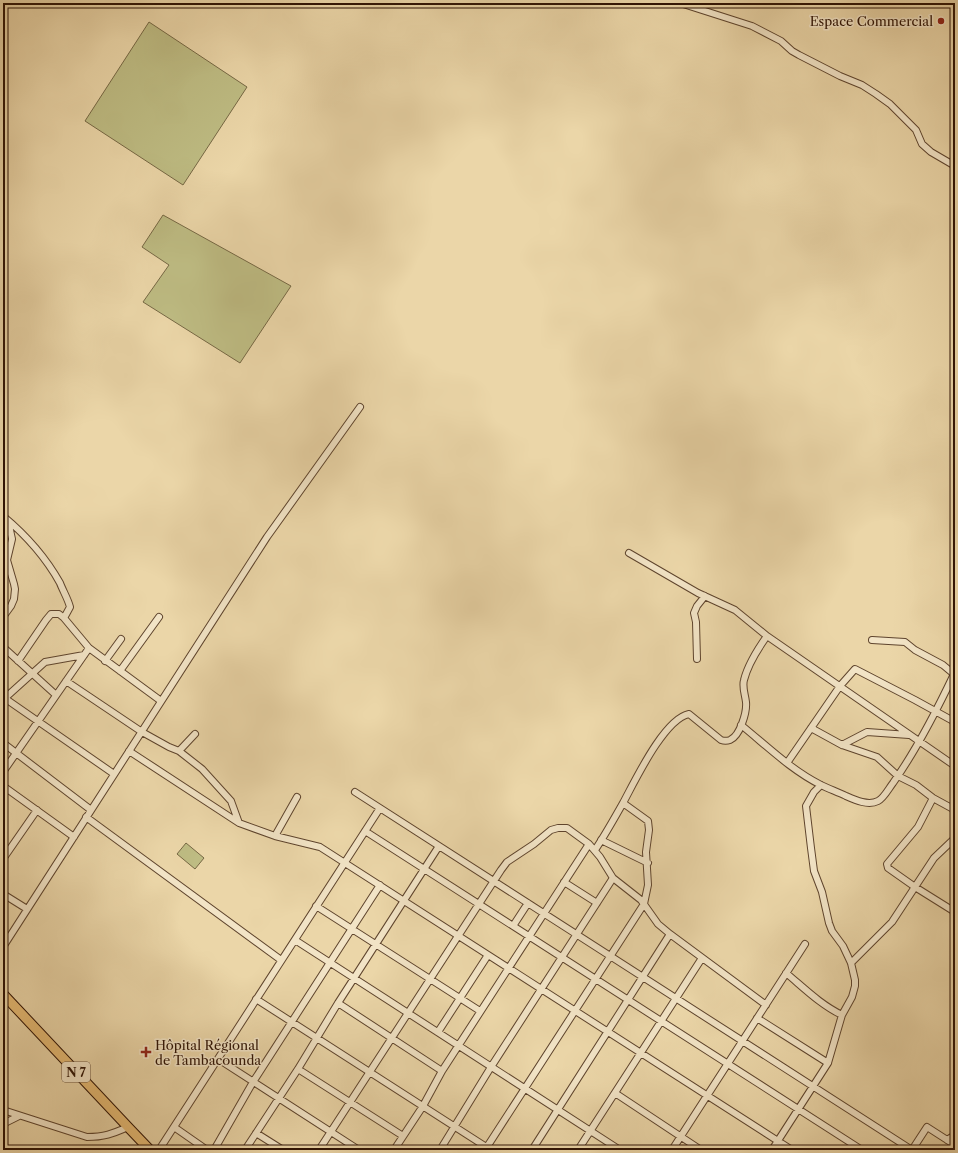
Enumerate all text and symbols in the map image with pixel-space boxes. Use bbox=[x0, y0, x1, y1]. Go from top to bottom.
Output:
place label: Espace Commercial bbox=[810, 13, 933, 29]
marker: Espace Commercial bbox=[936, 16, 946, 26]
place label: Hôpital Régional de Tambacounda bbox=[155, 1037, 261, 1068]
marker: Hôpital Régional de Tambacounda bbox=[140, 1046, 152, 1058]
road number: N 7 bbox=[62, 1062, 90, 1082]

